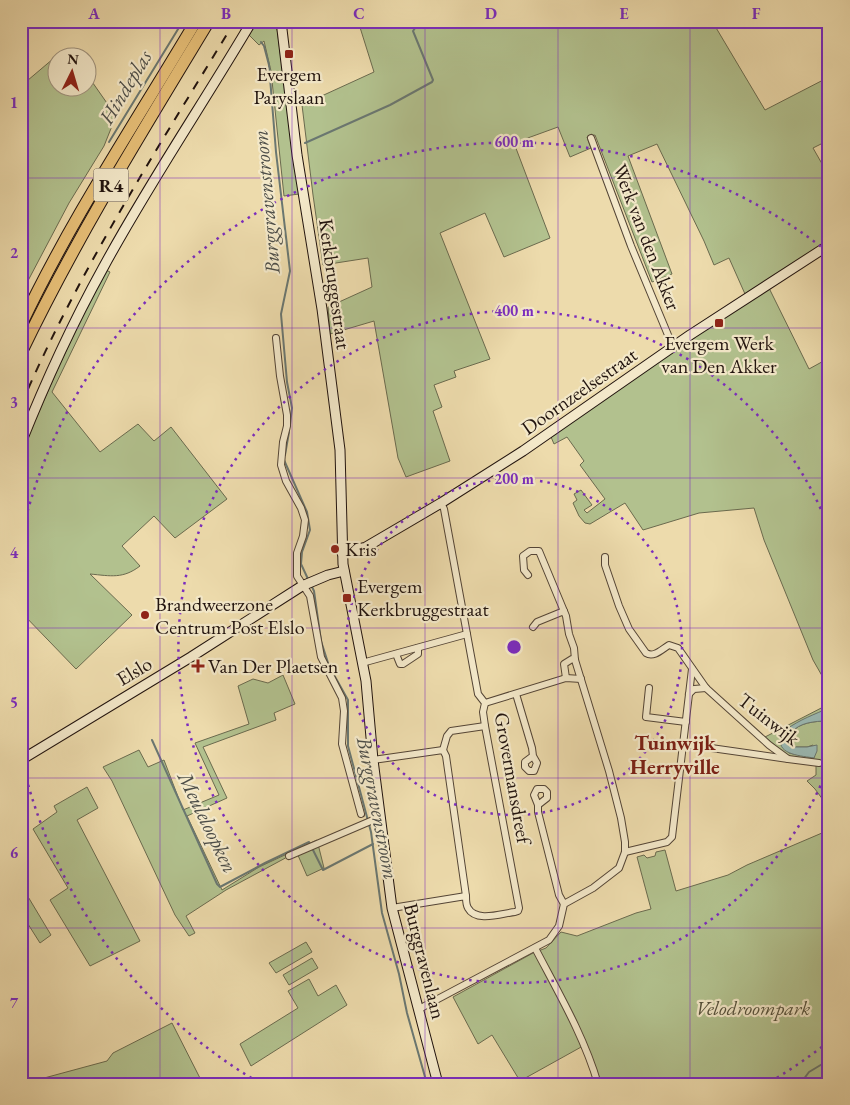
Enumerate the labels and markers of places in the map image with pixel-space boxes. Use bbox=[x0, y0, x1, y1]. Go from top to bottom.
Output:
marker: Evergem Paryslaan bbox=[283, 48, 295, 60]
place label: Evergem Paryslaan bbox=[253, 61, 325, 110]
marker: Evergem Werk van Den Akker bbox=[713, 317, 725, 329]
place label: Evergem Werk van Den Akker bbox=[661, 330, 777, 379]
place label: Kris bbox=[345, 536, 377, 562]
marker: Kris bbox=[329, 543, 341, 555]
place label: Evergem Kerkbruggestraat bbox=[357, 573, 490, 622]
place label: Brandweerzone Centrum Post Elslo bbox=[155, 591, 305, 640]
marker: Evergem Kerkbruggestraat bbox=[341, 592, 353, 604]
marker: Brandweerzone Centrum Post Elslo bbox=[139, 609, 151, 621]
centre of rings bbox=[505, 638, 523, 656]
place label: Van Der Plaetsen bbox=[208, 653, 339, 679]
marker: Van Der Plaetsen bbox=[192, 660, 204, 672]

